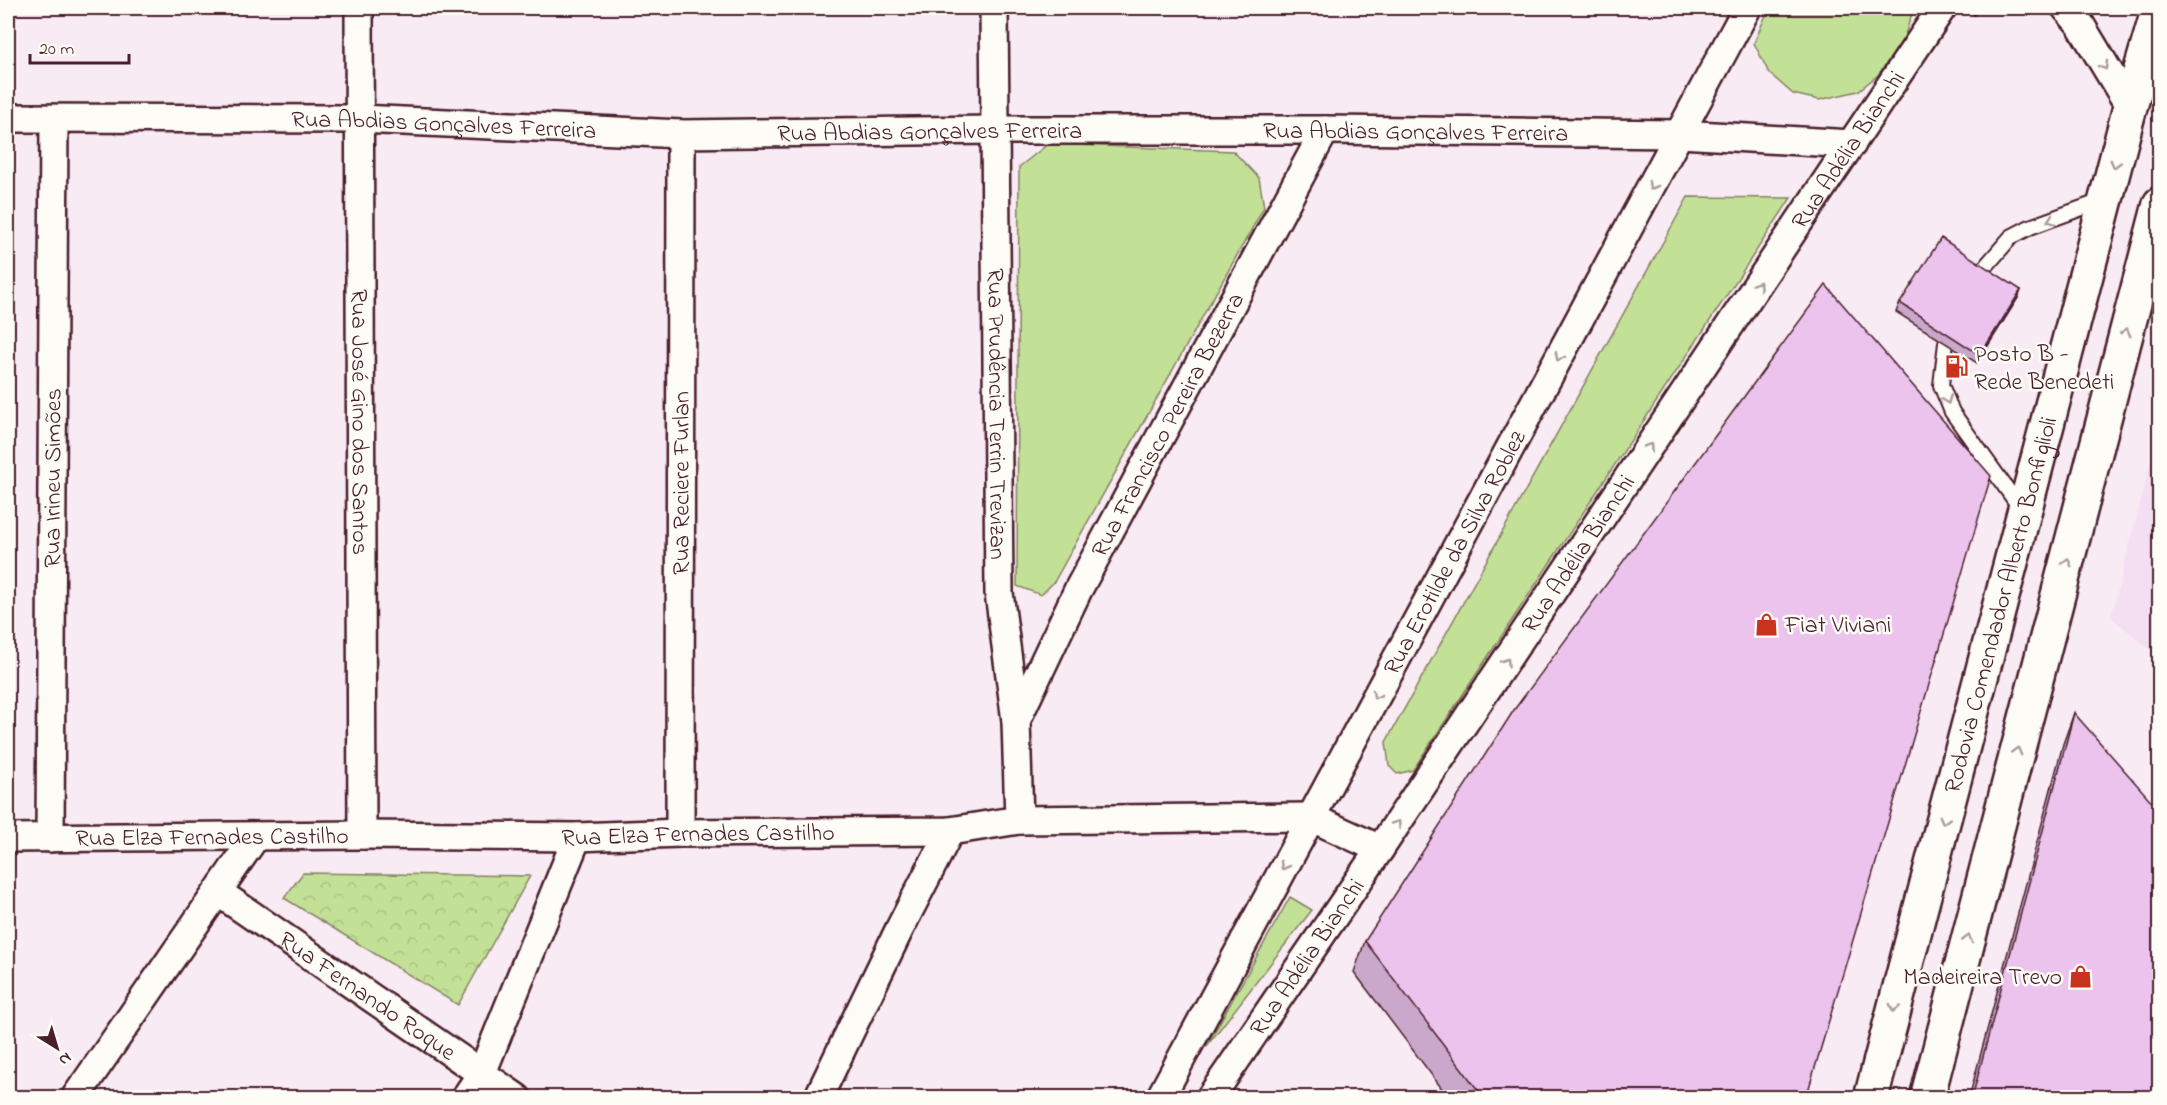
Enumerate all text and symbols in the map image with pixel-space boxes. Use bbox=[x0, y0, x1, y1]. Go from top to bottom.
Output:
scale bar bbox=[30, 27, 129, 65]
text: 20 m bbox=[39, 37, 74, 63]
one-way arrow bbox=[2097, 60, 2108, 70]
street label: Rua Adélia Bianchi bbox=[1784, 65, 1915, 237]
street label: Rua Abdias Gonçalves Ferreira bbox=[291, 104, 597, 150]
street label: Rua Abdias Gonçalves Ferreira bbox=[777, 115, 1082, 153]
street label: Rua Abdias Gonçalves Ferreira bbox=[1263, 115, 1568, 153]
one-way arrow bbox=[2110, 159, 2123, 169]
one-way arrow bbox=[1648, 179, 1659, 190]
one-way arrow bbox=[2047, 212, 2057, 225]
street label: Rua Prudência Terrin Trevizan bbox=[976, 268, 1014, 560]
one-way arrow bbox=[1751, 281, 1762, 292]
street label: Rua Francisco Pereira Bezerra bbox=[1084, 287, 1255, 564]
street label: Rua José Gino dos Santos bbox=[340, 289, 376, 555]
one-way arrow bbox=[2119, 328, 2132, 338]
place label: Posto B - Rede Benedeti bbox=[1974, 338, 2114, 401]
one-way arrow bbox=[1555, 351, 1566, 361]
fuel station icon: Posto B - Rede Benedeti bbox=[1943, 354, 1969, 380]
street label: Rua Irineu Simões bbox=[37, 388, 73, 568]
street label: Rua Reciere Furlan bbox=[665, 391, 701, 575]
one-way arrow bbox=[1940, 394, 1952, 405]
street label: Rodovia Comendador Alberto Bonfiglioli bbox=[1936, 413, 2068, 797]
street label: Rua Erotilde da Silva Roblez bbox=[1376, 424, 1537, 682]
one-way arrow bbox=[1642, 443, 1653, 454]
street label: Rua Adélia Bianchi bbox=[1514, 469, 1645, 641]
one-way arrow bbox=[2059, 557, 2072, 567]
place label: Fiat Viviani bbox=[1784, 609, 1891, 644]
shop icon: Fiat Viviani bbox=[1754, 611, 1780, 637]
one-way arrow bbox=[1498, 657, 1509, 668]
one-way arrow bbox=[1372, 689, 1383, 699]
one-way arrow bbox=[2010, 746, 2023, 756]
one-way arrow bbox=[1938, 814, 1951, 824]
street label: Rua Elza Fernades Castilho bbox=[561, 817, 835, 857]
one-way arrow bbox=[1390, 819, 1401, 830]
street label: Rua Elza Fernades Castilho bbox=[75, 820, 349, 857]
one-way arrow bbox=[1280, 860, 1291, 871]
street label: Rua Adélia Bianchi bbox=[1242, 872, 1375, 1044]
street label: Rua Fernando Roque bbox=[271, 924, 462, 1071]
one-way arrow bbox=[1961, 934, 1974, 944]
place label: Madeireira Trevo bbox=[1903, 961, 2062, 996]
shop icon: Madeireira Trevo bbox=[2067, 963, 2093, 989]
one-way arrow bbox=[1889, 1003, 1902, 1013]
north arrow bbox=[27, 1018, 87, 1078]
text: N bbox=[53, 1046, 76, 1071]

